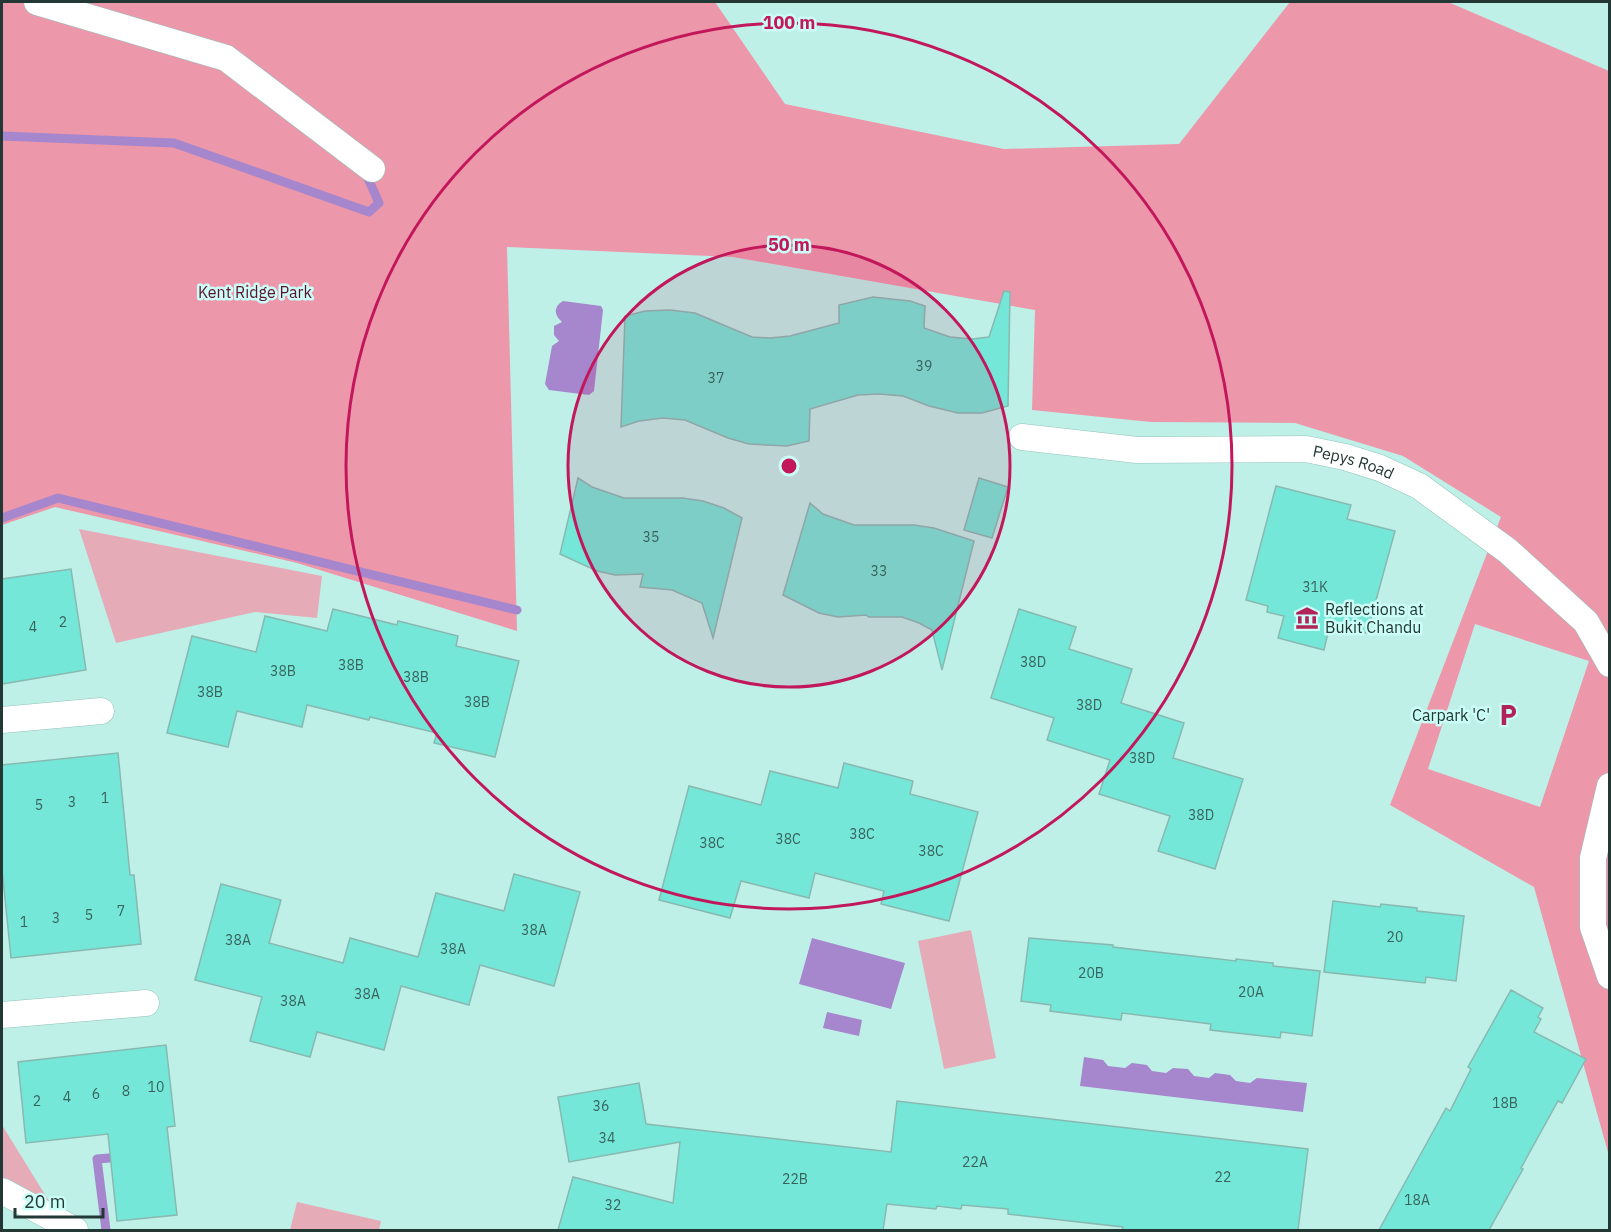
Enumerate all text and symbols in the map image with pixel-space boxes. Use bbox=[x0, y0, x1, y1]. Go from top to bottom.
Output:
text: 100 m bbox=[763, 11, 815, 34]
text: 50 m bbox=[768, 233, 810, 256]
park label: Kent Ridge Park bbox=[198, 282, 312, 302]
house number: 39 bbox=[916, 357, 932, 375]
house number: 37 bbox=[708, 369, 724, 387]
street label: Pepys Road bbox=[1311, 441, 1397, 483]
centre of rings bbox=[779, 456, 799, 476]
house number: 35 bbox=[643, 528, 659, 546]
house number: 33 bbox=[871, 562, 887, 580]
house number: 31K bbox=[1302, 578, 1328, 596]
place label: Reflections at Bukit Chandu bbox=[1325, 599, 1424, 637]
museum icon: Reflections at Bukit Chandu bbox=[1294, 605, 1320, 631]
house number: 2 bbox=[59, 613, 67, 631]
house number: 4 bbox=[29, 618, 37, 636]
house number: 38D bbox=[1020, 653, 1046, 671]
house number: 38B bbox=[338, 656, 364, 674]
house number: 38B bbox=[270, 662, 296, 680]
house number: 38B bbox=[403, 668, 429, 686]
house number: 38B bbox=[197, 683, 223, 701]
house number: 38B bbox=[464, 693, 490, 711]
house number: 38D bbox=[1076, 696, 1102, 714]
parking icon: Carpark 'C' bbox=[1495, 702, 1521, 728]
place label: Carpark 'C' bbox=[1412, 705, 1490, 725]
house number: 38D bbox=[1129, 749, 1155, 767]
house number: 1 bbox=[101, 789, 109, 807]
house number: 3 bbox=[68, 793, 76, 811]
house number: 5 bbox=[35, 796, 43, 814]
house number: 38D bbox=[1188, 806, 1214, 824]
house number: 38C bbox=[849, 825, 875, 843]
house number: 38C bbox=[775, 830, 801, 848]
house number: 38C bbox=[699, 834, 725, 852]
house number: 38C bbox=[918, 842, 944, 860]
house number: 7 bbox=[117, 902, 125, 920]
house number: 5 bbox=[85, 906, 93, 924]
house number: 3 bbox=[52, 909, 60, 927]
house number: 1 bbox=[20, 913, 28, 931]
house number: 38A bbox=[521, 921, 547, 939]
house number: 20 bbox=[1387, 928, 1403, 946]
house number: 38A bbox=[225, 931, 251, 949]
house number: 38A bbox=[440, 940, 466, 958]
house number: 20B bbox=[1078, 964, 1104, 982]
house number: 20A bbox=[1238, 983, 1264, 1001]
house number: 38A bbox=[354, 985, 380, 1003]
house number: 38A bbox=[280, 992, 306, 1010]
house number: 10 bbox=[148, 1078, 164, 1096]
house number: 8 bbox=[122, 1082, 130, 1100]
house number: 6 bbox=[92, 1085, 100, 1103]
house number: 4 bbox=[63, 1088, 71, 1106]
house number: 2 bbox=[33, 1092, 41, 1110]
house number: 18B bbox=[1492, 1094, 1518, 1112]
house number: 36 bbox=[593, 1097, 609, 1115]
house number: 34 bbox=[599, 1129, 615, 1147]
house number: 22A bbox=[962, 1153, 988, 1171]
house number: 22 bbox=[1215, 1168, 1231, 1186]
house number: 22B bbox=[782, 1170, 808, 1188]
scale bar bbox=[15, 1181, 104, 1219]
text: 20 m bbox=[24, 1190, 66, 1213]
house number: 18A bbox=[1404, 1191, 1430, 1209]
house number: 32 bbox=[605, 1196, 621, 1214]

